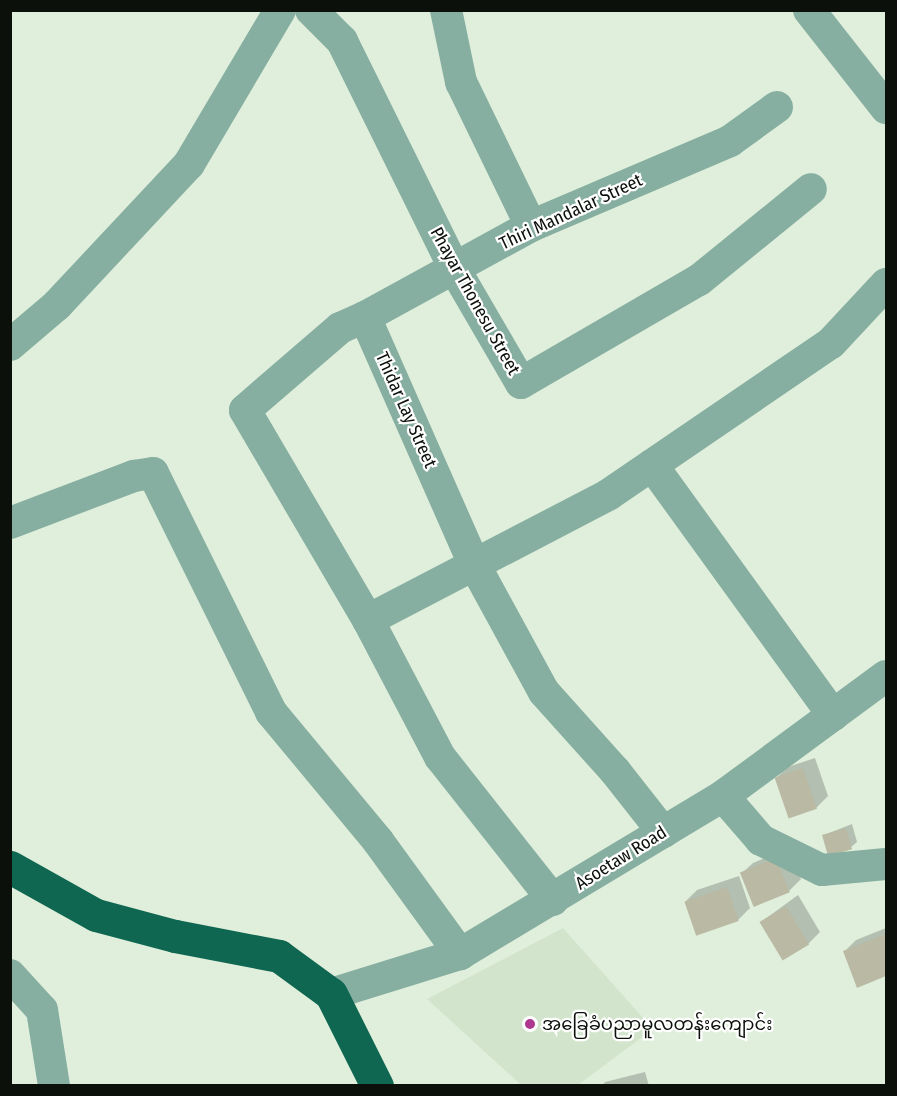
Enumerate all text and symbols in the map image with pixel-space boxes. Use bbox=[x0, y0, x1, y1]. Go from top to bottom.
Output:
street label: Thiri Mandalar Street bbox=[496, 169, 646, 255]
street label: Phayar Thonesu Street bbox=[425, 223, 525, 379]
street label: Thidar Lay Street bbox=[371, 349, 441, 471]
street label: Asoetaw Road bbox=[571, 821, 671, 895]
place label: အခြေခံပညာမူလတန်းကျောင်း bbox=[542, 1013, 772, 1035]
marker: အခြေခံပညာမူလတန်းကျောင်း bbox=[523, 1017, 537, 1031]

